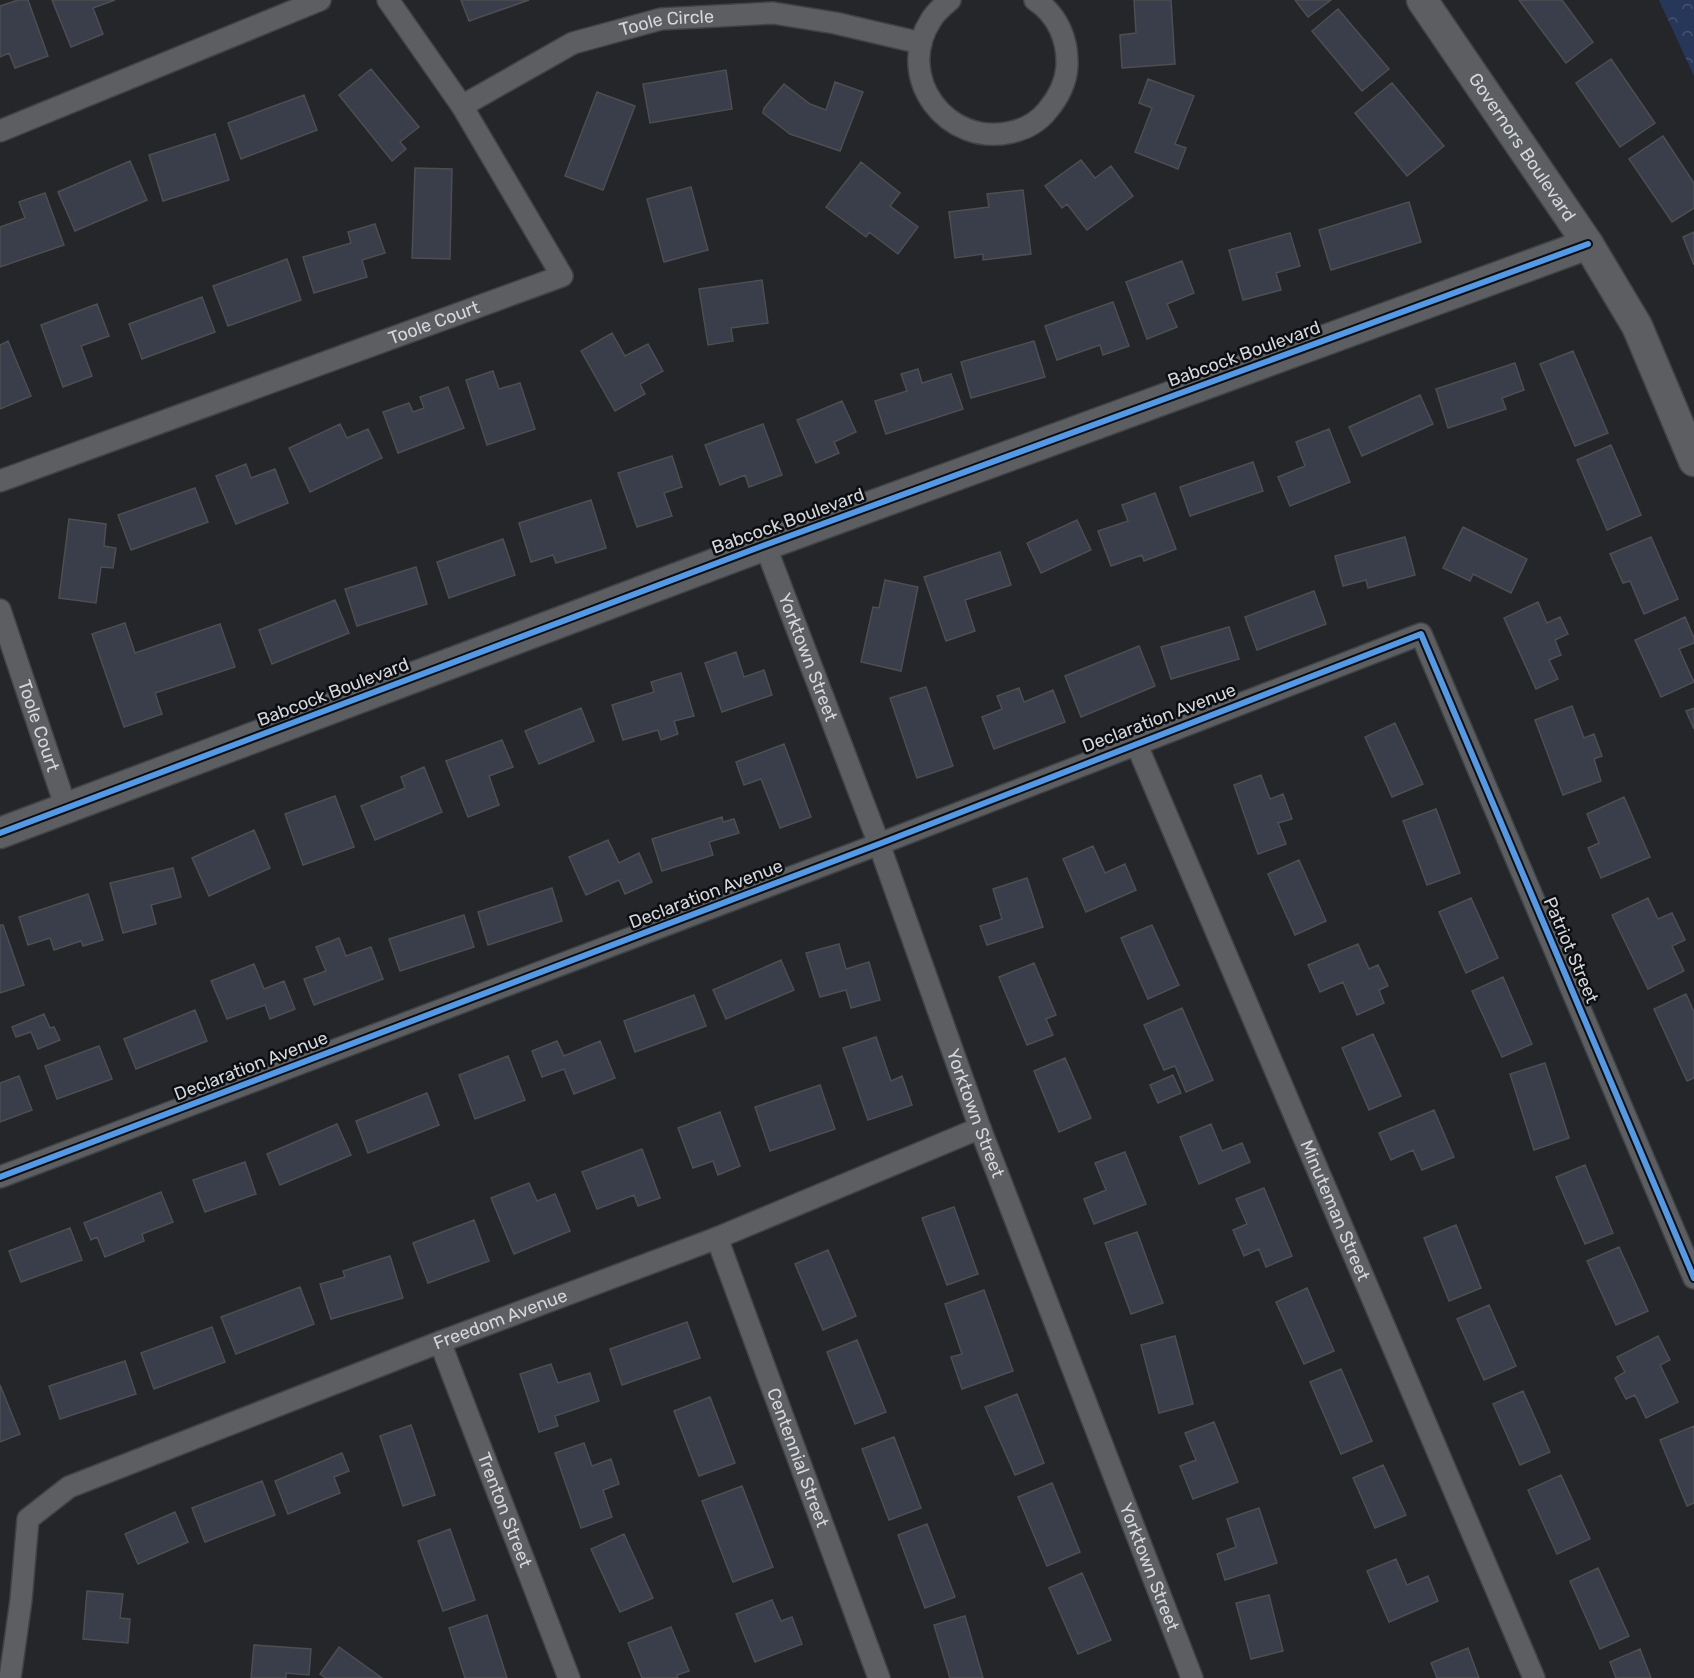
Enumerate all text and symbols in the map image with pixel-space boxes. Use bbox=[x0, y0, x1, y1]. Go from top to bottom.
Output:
street label: Toole Circle bbox=[617, 5, 715, 41]
street label: Governors Boulevard bbox=[1464, 69, 1580, 226]
street label: Toole Court bbox=[385, 296, 483, 349]
street label: Babcock Boulevard bbox=[1165, 316, 1323, 392]
street label: Babcock Boulevard bbox=[709, 483, 867, 559]
street label: Yorktown Street bbox=[773, 590, 842, 724]
street label: Babcock Boulevard bbox=[254, 653, 412, 731]
street label: Toole Court bbox=[13, 677, 64, 774]
street label: Declaration Avenue bbox=[1079, 679, 1239, 757]
street label: Declaration Avenue bbox=[626, 855, 786, 933]
street label: Patriot Street bbox=[1539, 894, 1603, 1006]
street label: Declaration Avenue bbox=[171, 1027, 331, 1105]
street label: Yorktown Street bbox=[942, 1046, 1009, 1181]
street label: Minuteman Street bbox=[1295, 1137, 1375, 1284]
street label: Freedom Avenue bbox=[430, 1284, 570, 1354]
street label: Centennial Street bbox=[762, 1385, 834, 1530]
street label: Trenton Street bbox=[473, 1449, 537, 1571]
street label: Yorktown Street bbox=[1115, 1500, 1184, 1634]

